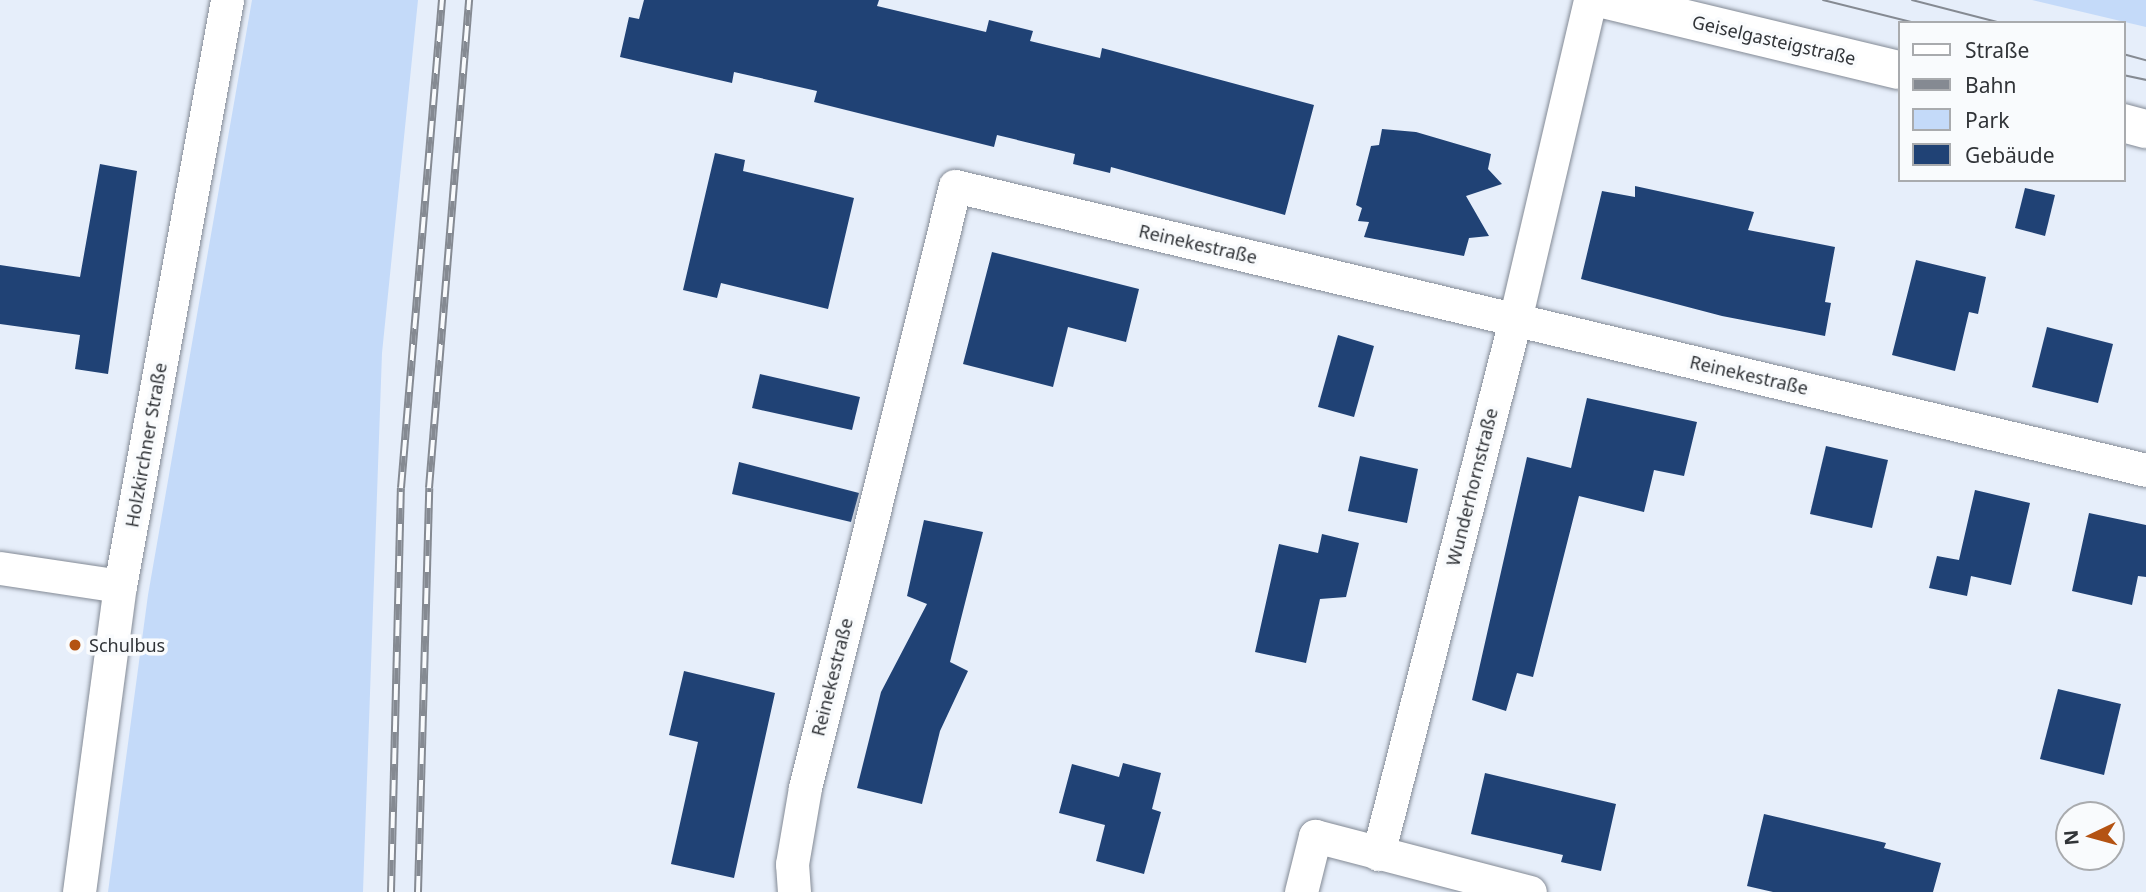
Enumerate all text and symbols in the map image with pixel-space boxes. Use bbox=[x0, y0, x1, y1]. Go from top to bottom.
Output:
street label: Geiselgasteigstraße bbox=[1690, 11, 1858, 69]
legend bbox=[1898, 21, 2125, 182]
text: Straße bbox=[1965, 36, 2029, 64]
text: Bahn bbox=[1965, 71, 2016, 99]
text: Park bbox=[1965, 106, 2009, 134]
text: Gebäude bbox=[1965, 141, 2055, 169]
street label: Reinekestraße bbox=[1137, 220, 1259, 268]
street label: Reinekestraße bbox=[1688, 351, 1810, 399]
street label: Holzkirchner Straße bbox=[121, 361, 171, 529]
street label: Wunderhornstraße bbox=[1442, 406, 1502, 568]
street label: Reinekestraße bbox=[807, 616, 857, 738]
place label: Schulbus bbox=[89, 634, 165, 656]
marker: Schulbus bbox=[67, 637, 83, 653]
north arrow bbox=[2055, 801, 2125, 871]
text: N bbox=[2057, 829, 2085, 846]

